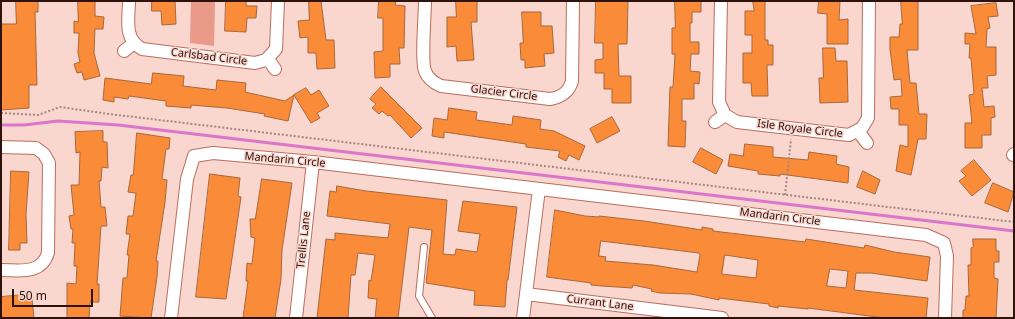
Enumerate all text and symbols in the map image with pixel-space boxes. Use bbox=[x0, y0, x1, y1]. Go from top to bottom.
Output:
street label: Carlsbad Circle bbox=[170, 46, 248, 68]
street label: Glacier Circle bbox=[470, 82, 538, 104]
street label: Isle Royale Circle bbox=[756, 117, 844, 141]
street label: Mandarin Circle bbox=[244, 150, 326, 170]
street label: Mandarin Circle bbox=[739, 205, 821, 229]
street label: Trellis Lane bbox=[294, 211, 314, 269]
scale bar bbox=[14, 281, 95, 307]
text: 50 m bbox=[19, 287, 47, 304]
street label: Currant Lane bbox=[566, 292, 634, 314]

